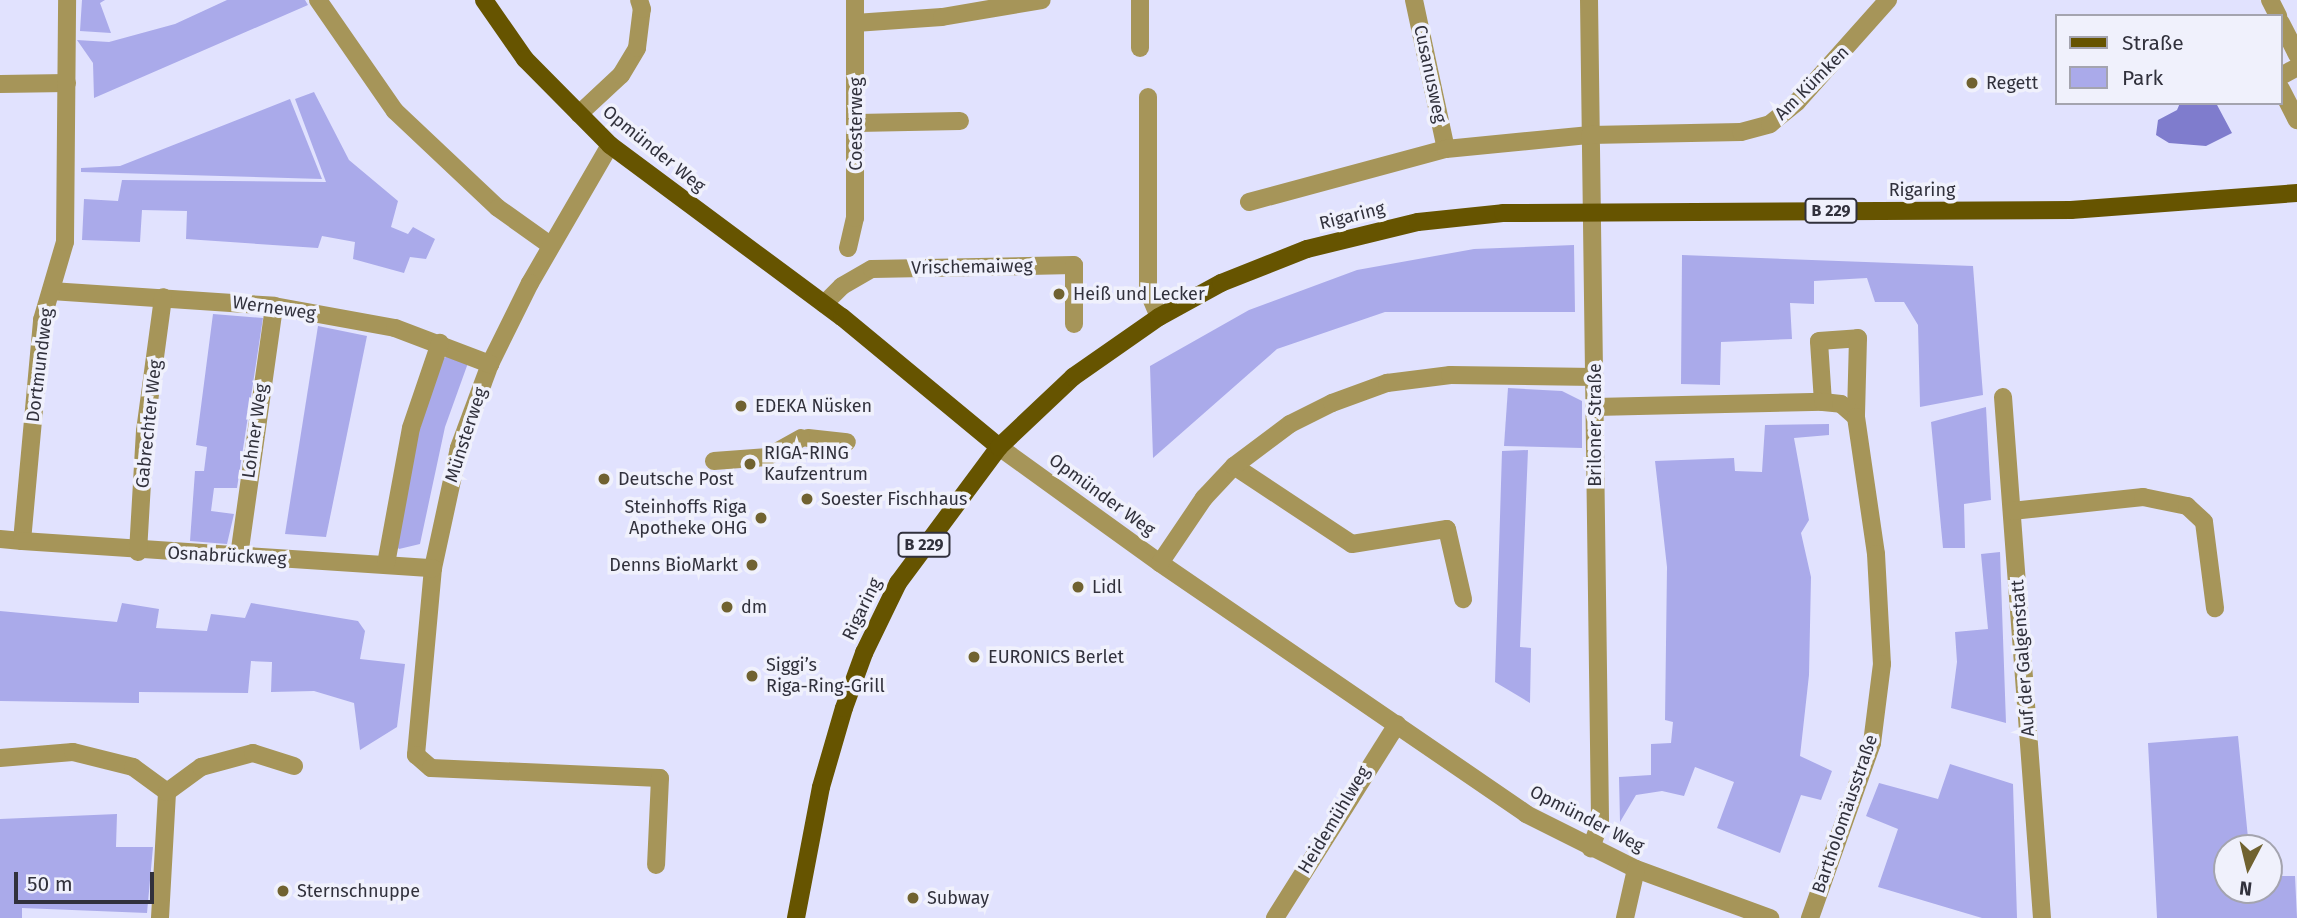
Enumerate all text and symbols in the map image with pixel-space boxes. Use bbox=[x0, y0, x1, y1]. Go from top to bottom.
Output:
legend bbox=[2056, 14, 2283, 105]
street label: Cusanusweg bbox=[1409, 23, 1451, 125]
text: Straße bbox=[2122, 30, 2184, 56]
street label: Am Kümken bbox=[1770, 41, 1854, 125]
text: Park bbox=[2122, 65, 2163, 91]
place label: Regett bbox=[1986, 72, 2038, 94]
marker: Regett bbox=[1964, 75, 1980, 91]
street label: Coesterweg bbox=[845, 77, 867, 171]
street label: Opmünder Weg bbox=[598, 101, 710, 197]
street label: Rigaring bbox=[1889, 179, 1955, 201]
street label: Rigaring bbox=[1317, 197, 1387, 235]
road number: B 229 bbox=[1803, 198, 1859, 224]
street label: Vrischemaiweg bbox=[911, 255, 1033, 279]
place label: Heiß und Lecker bbox=[1073, 283, 1205, 305]
marker: Heiß und Lecker bbox=[1051, 286, 1067, 302]
street label: Werneweg bbox=[231, 291, 317, 325]
street label: Dortmundweg bbox=[22, 307, 58, 423]
street label: Gabrechter Weg bbox=[132, 359, 166, 489]
street label: Briloner Straße bbox=[1584, 363, 1606, 487]
street label: Lohner Weg bbox=[238, 382, 272, 480]
street label: Münsterweg bbox=[441, 385, 491, 485]
place label: EDEKA Nüsken bbox=[755, 395, 872, 417]
marker: EDEKA Nüsken bbox=[733, 398, 749, 414]
place label: RIGA-RING Kaufzentrum bbox=[764, 443, 868, 486]
street label: Opmünder Weg bbox=[1045, 449, 1159, 541]
marker: RIGA-RING Kaufzentrum bbox=[742, 456, 758, 472]
place label: Deutsche Post bbox=[618, 468, 734, 490]
marker: Deutsche Post bbox=[596, 471, 612, 487]
place label: Soester Fischhaus bbox=[821, 488, 967, 510]
marker: Soester Fischhaus bbox=[799, 491, 815, 507]
place label: Steinhoffs Riga Apotheke OHG bbox=[625, 497, 747, 540]
marker: Steinhoffs Riga Apotheke OHG bbox=[753, 510, 769, 526]
road number: B 229 bbox=[896, 532, 952, 558]
street label: Osnabrückweg bbox=[167, 542, 287, 570]
place label: Denns BioMarkt bbox=[609, 554, 738, 576]
marker: Denns BioMarkt bbox=[744, 557, 760, 573]
street label: Rigaring bbox=[838, 574, 886, 644]
place label: Lidl bbox=[1092, 576, 1122, 598]
marker: Lidl bbox=[1070, 579, 1086, 595]
street label: Auf der Galgenstatt bbox=[2007, 579, 2039, 737]
place label: dm bbox=[741, 596, 767, 618]
marker: dm bbox=[719, 599, 735, 615]
place label: EURONICS Berlet bbox=[988, 646, 1124, 668]
marker: EURONICS Berlet bbox=[966, 649, 982, 665]
place label: Siggi’s Riga-Ring-Grill bbox=[766, 655, 885, 698]
marker: Siggi’s Riga-Ring-Grill bbox=[744, 668, 760, 684]
street label: Bartholomäusstraße bbox=[1808, 732, 1882, 896]
street label: Heidemühlweg bbox=[1293, 762, 1375, 878]
street label: Opmünder Weg bbox=[1526, 781, 1648, 857]
north arrow bbox=[2213, 834, 2283, 904]
scale bar bbox=[18, 858, 158, 902]
text: 50 m bbox=[27, 871, 73, 897]
text: N bbox=[2238, 876, 2253, 901]
place label: Sternschnuppe bbox=[297, 880, 420, 902]
marker: Sternschnuppe bbox=[275, 883, 291, 899]
place label: Subway bbox=[927, 887, 989, 909]
marker: Subway bbox=[905, 890, 921, 906]

